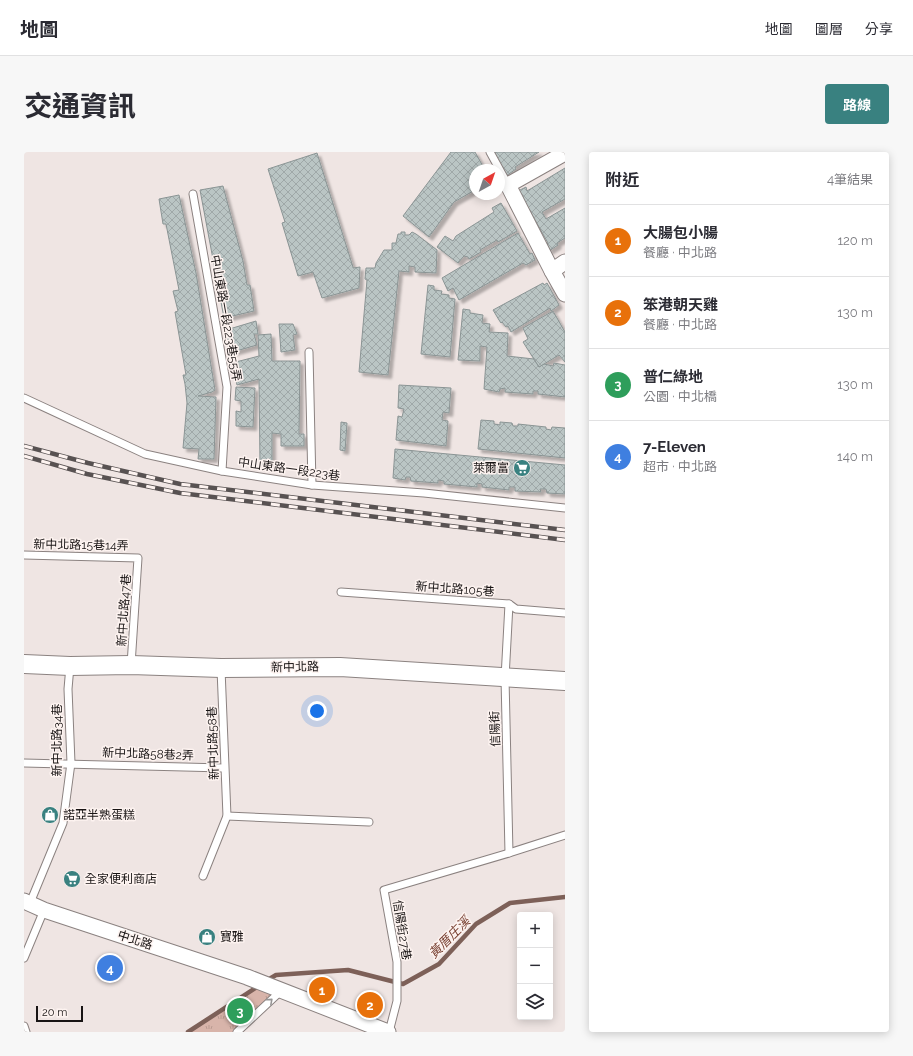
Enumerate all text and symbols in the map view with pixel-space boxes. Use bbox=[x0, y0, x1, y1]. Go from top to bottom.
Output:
text: 地圖 bbox=[20, 18, 58, 40]
text: 地圖 bbox=[765, 21, 793, 37]
text: 圖層 bbox=[815, 21, 843, 37]
text: 分享 bbox=[865, 21, 893, 37]
button: 路線 bbox=[825, 84, 889, 124]
text: 交通資訊 bbox=[24, 90, 136, 123]
north arrow bbox=[469, 164, 505, 200]
text: 附近 bbox=[605, 170, 639, 190]
text: 4筆結果 bbox=[827, 172, 873, 187]
text: 大腸包小腸 bbox=[643, 224, 718, 242]
text: 1 bbox=[615, 233, 621, 248]
text: 120 m bbox=[837, 233, 873, 248]
text: 餐廳 · 中北路 bbox=[643, 245, 717, 260]
street label: 中山東路一段223巷55弄 bbox=[208, 254, 244, 382]
text: 笨港朝天雞 bbox=[643, 296, 718, 314]
text: 2 bbox=[614, 305, 622, 320]
text: 130 m bbox=[837, 305, 873, 320]
text: 餐廳 · 中北路 bbox=[643, 317, 717, 332]
text: 普仁綠地 bbox=[643, 368, 703, 386]
text: 3 bbox=[614, 377, 622, 392]
text: 130 m bbox=[837, 377, 873, 392]
text: 公園 · 中北橋 bbox=[643, 389, 717, 404]
text: 7-Eleven bbox=[643, 438, 706, 456]
text: 4 bbox=[614, 449, 622, 464]
text: 140 m bbox=[837, 449, 873, 464]
street label: 中山東路一段223巷 bbox=[237, 455, 341, 483]
supermarket icon: 萊爾富 bbox=[512, 458, 532, 478]
text: 超市 · 中北路 bbox=[643, 459, 717, 474]
place label: 萊爾富 bbox=[473, 461, 509, 475]
street label: 新中北路15巷14弄 bbox=[33, 537, 129, 553]
street label: 新中北路47巷 bbox=[114, 573, 134, 647]
street label: 新中北路105巷 bbox=[415, 579, 495, 599]
street label: 新中北路 bbox=[271, 660, 319, 674]
your location bbox=[307, 701, 327, 721]
street label: 新中北路34巷 bbox=[50, 704, 64, 776]
street label: 新中北路58巷 bbox=[205, 706, 221, 780]
street label: 信陽街 bbox=[487, 711, 503, 747]
street label: 新中北路58巷2弄 bbox=[102, 745, 194, 763]
shop icon: 諾亞半熟蛋糕 bbox=[40, 805, 60, 825]
place label: 諾亞半熟蛋糕 bbox=[63, 808, 135, 822]
supermarket icon: 全家便利商店 bbox=[62, 869, 82, 889]
place label: 全家便利商店 bbox=[85, 872, 157, 886]
street label: 信陽街27巷 bbox=[390, 899, 414, 961]
water label: 黃厝庄溪 bbox=[426, 912, 474, 961]
map controls bbox=[517, 912, 553, 1020]
button: + bbox=[517, 912, 553, 948]
shop icon: 寶雅 bbox=[197, 927, 217, 947]
street label: 中北路 bbox=[116, 928, 154, 952]
place label: 寶雅 bbox=[220, 930, 244, 944]
button: − bbox=[517, 948, 553, 984]
pin: 4 bbox=[97, 953, 123, 983]
pin: 1 bbox=[309, 975, 335, 1005]
button: layers bbox=[517, 984, 553, 1020]
pin: 2 bbox=[357, 990, 383, 1020]
pin: 3 bbox=[227, 996, 253, 1026]
one-way arrow bbox=[265, 999, 272, 1006]
scale bar bbox=[36, 1004, 83, 1023]
text: 20 m bbox=[42, 1006, 67, 1019]

